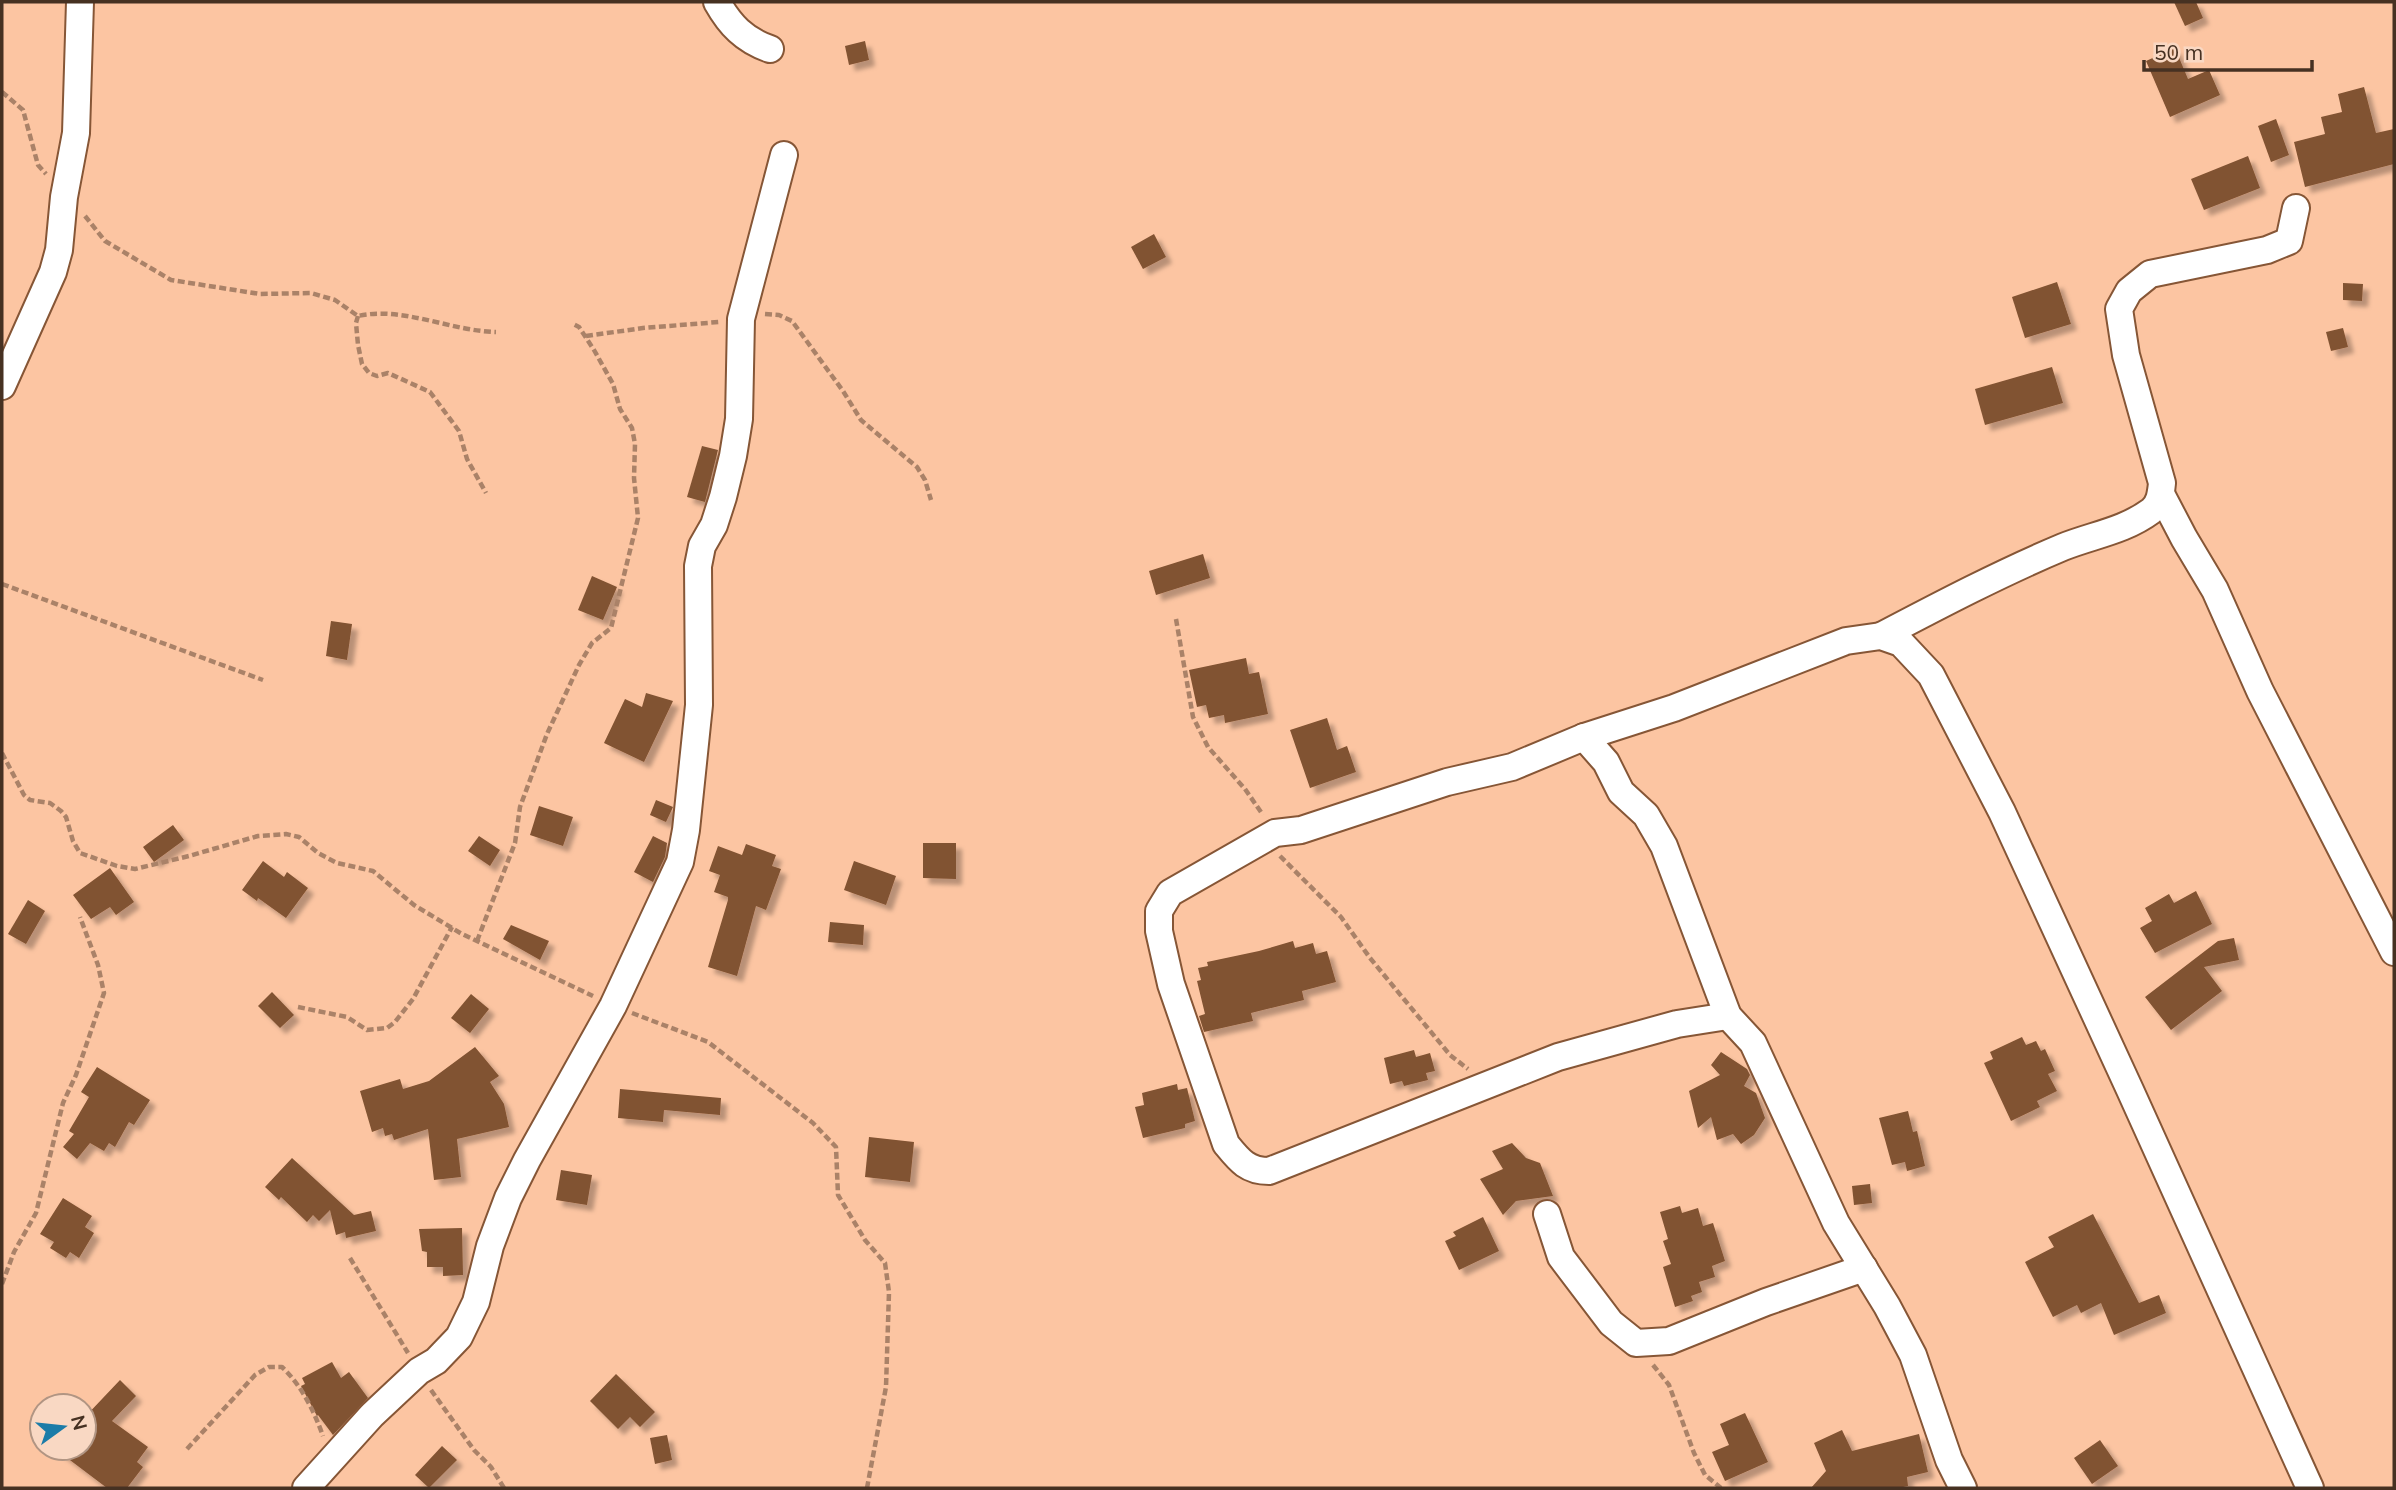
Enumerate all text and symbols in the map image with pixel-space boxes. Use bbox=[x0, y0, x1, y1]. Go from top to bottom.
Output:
scale bar bbox=[2144, 28, 2312, 72]
text: 50 m bbox=[2154, 39, 2203, 65]
north arrow bbox=[28, 1392, 98, 1462]
text: N bbox=[66, 1413, 93, 1433]

